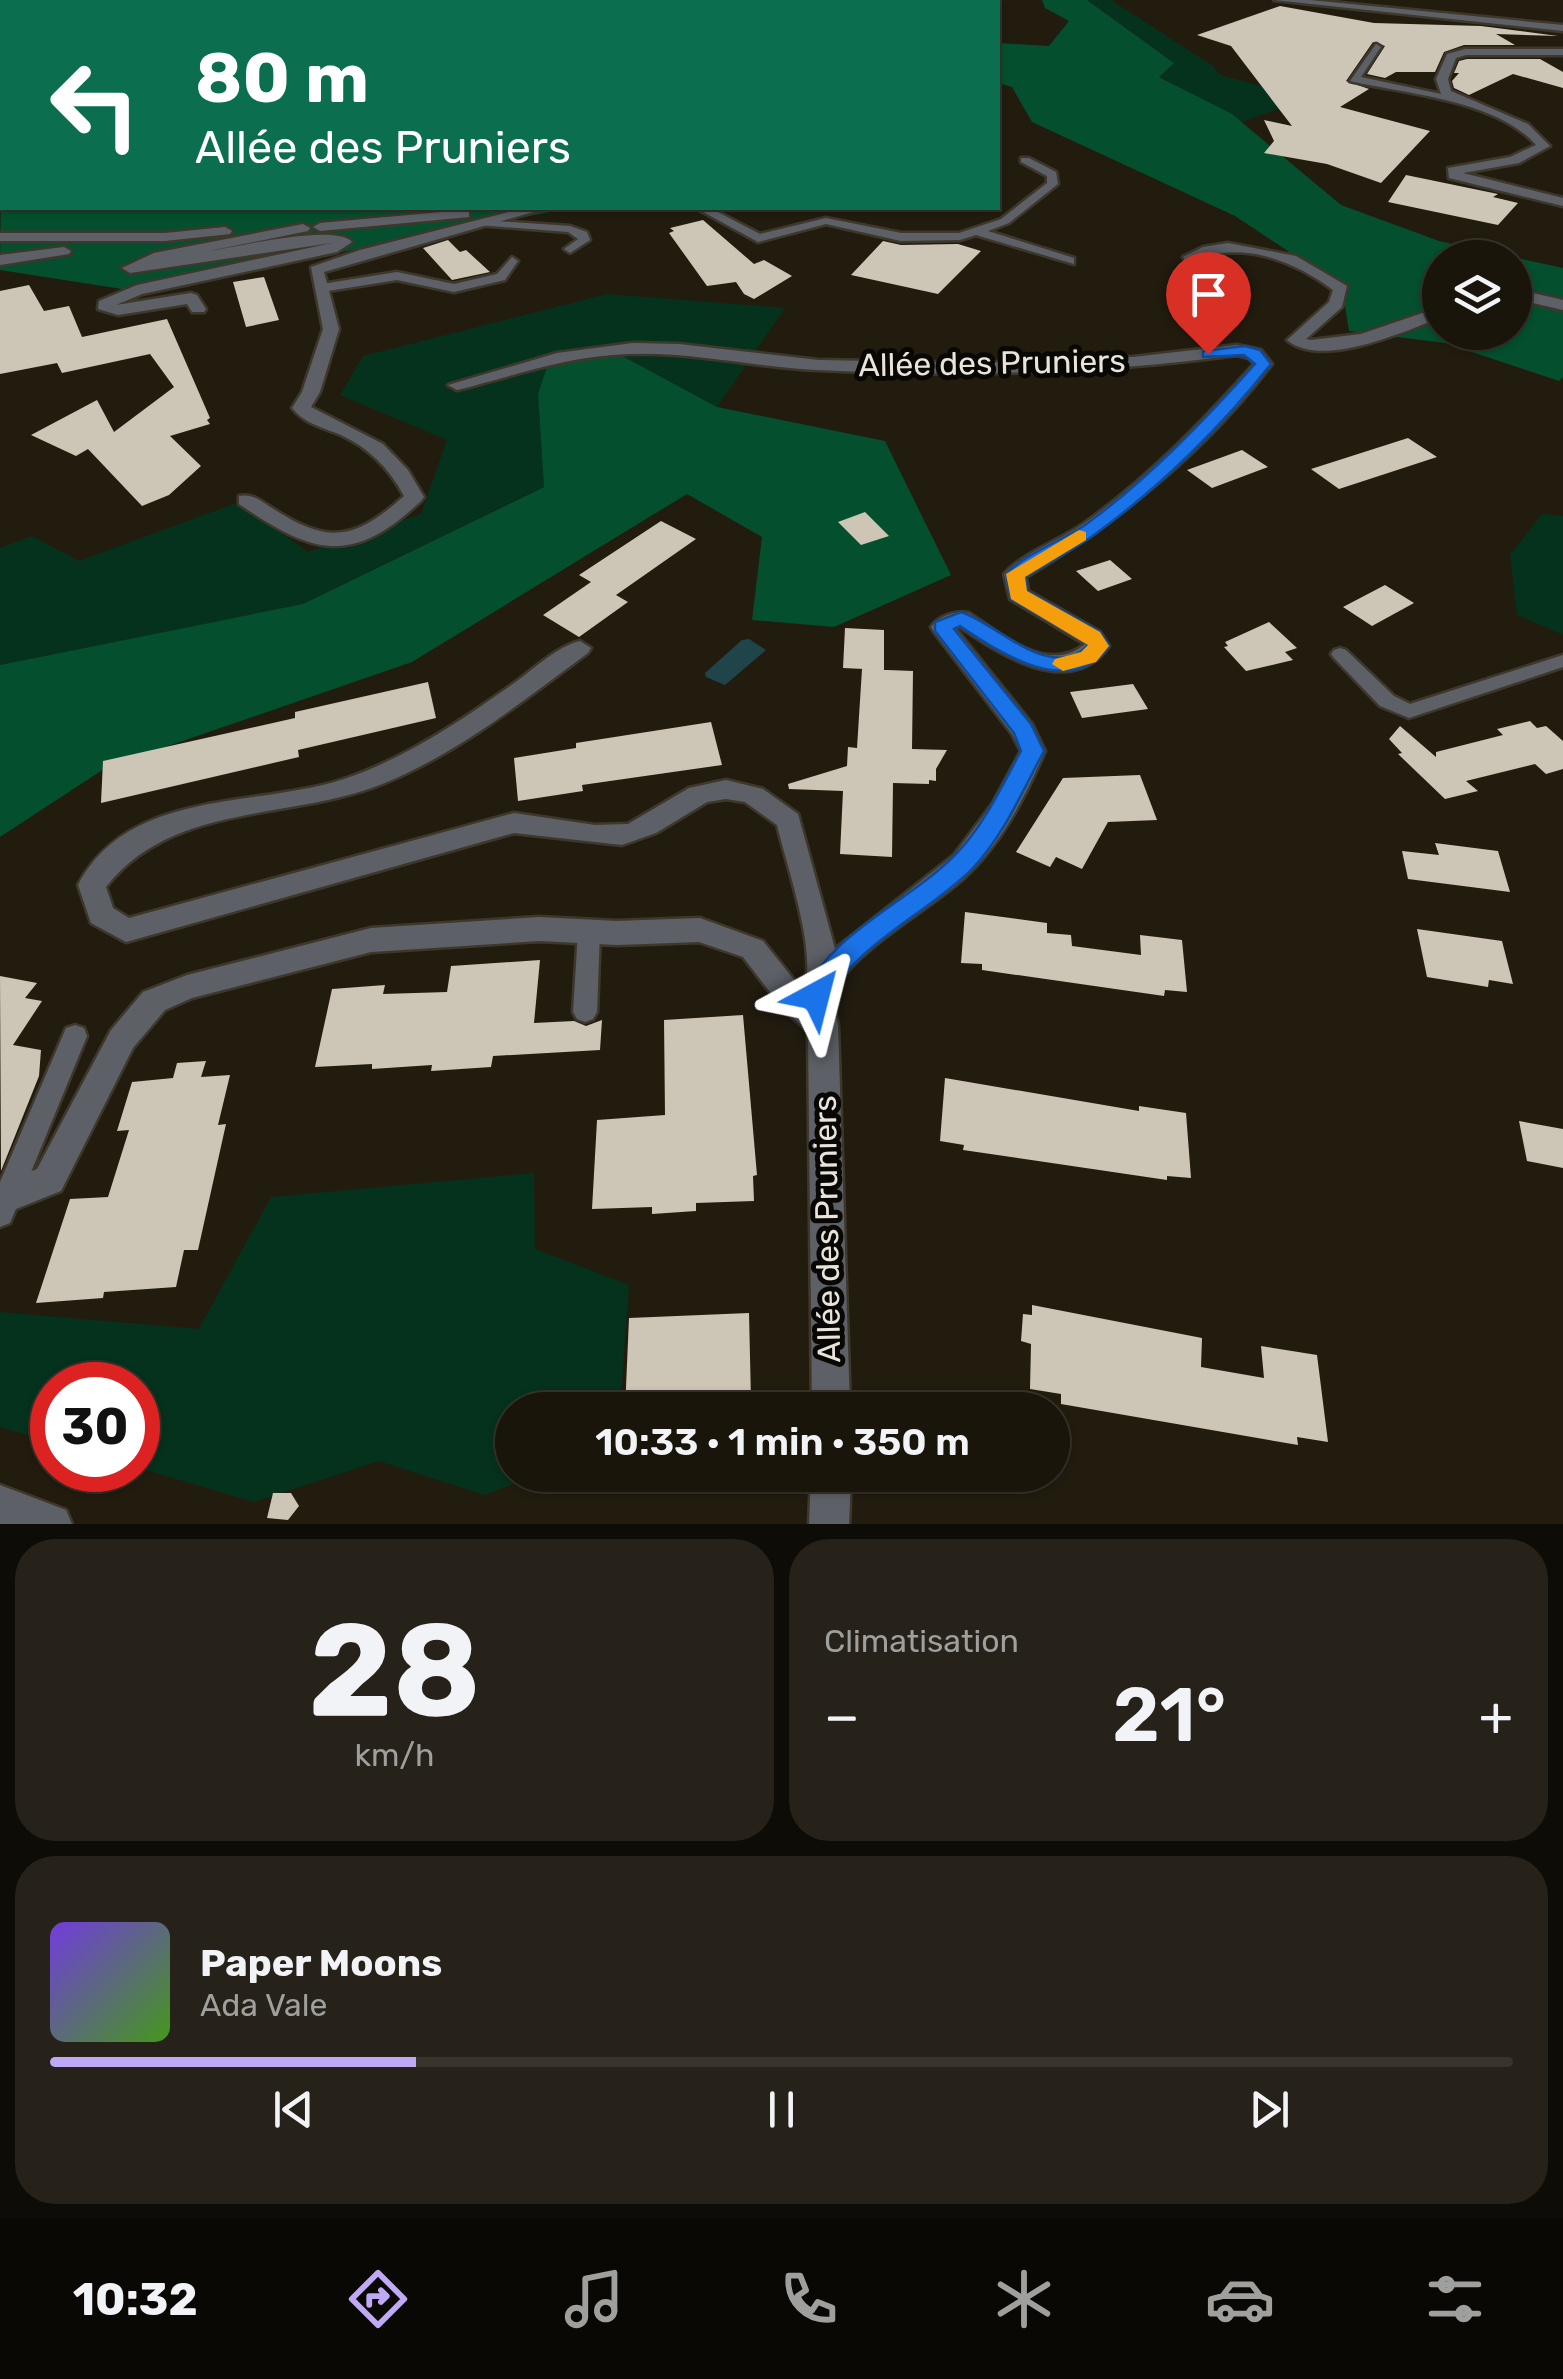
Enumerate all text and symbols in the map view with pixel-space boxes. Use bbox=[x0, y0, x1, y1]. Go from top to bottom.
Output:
text: 80 m bbox=[195, 37, 369, 120]
icon: left bbox=[30, 40, 160, 170]
text: Allée des Pruniers bbox=[195, 121, 571, 174]
map controls bbox=[1422, 240, 1532, 350]
button: layers bbox=[1422, 240, 1532, 350]
pin bbox=[1166, 252, 1251, 355]
icon: arrive bbox=[1181, 267, 1236, 322]
street label: Allée des Pruniers bbox=[858, 342, 1126, 384]
position arrow bbox=[764, 944, 868, 1048]
street label: Allée des Pruniers bbox=[806, 1095, 848, 1363]
speed limit sign: 30 bbox=[30, 1362, 160, 1492]
text: 10:33 · 1 min · 350 m bbox=[595, 1419, 970, 1465]
text: 28 bbox=[308, 1593, 481, 1748]
text: Climatisation bbox=[824, 1622, 1019, 1660]
text: 21° bbox=[1112, 1671, 1226, 1760]
text: − bbox=[824, 1684, 860, 1749]
text: + bbox=[1479, 1684, 1513, 1749]
text: km/h bbox=[355, 1736, 434, 1774]
text: Paper Moons bbox=[200, 1940, 442, 1986]
text: Ada Vale bbox=[200, 1986, 327, 2024]
icon: previous bbox=[266, 2082, 321, 2137]
icon: pause bbox=[754, 2082, 809, 2137]
icon: next bbox=[1242, 2082, 1297, 2137]
icon: directions bbox=[343, 2264, 413, 2334]
icon: music bbox=[559, 2264, 629, 2334]
icon: phone bbox=[774, 2264, 844, 2334]
icon: climate bbox=[989, 2264, 1059, 2334]
icon: car bbox=[1205, 2264, 1275, 2334]
icon: filters bbox=[1420, 2264, 1490, 2334]
text: 10:32 bbox=[73, 2273, 198, 2326]

